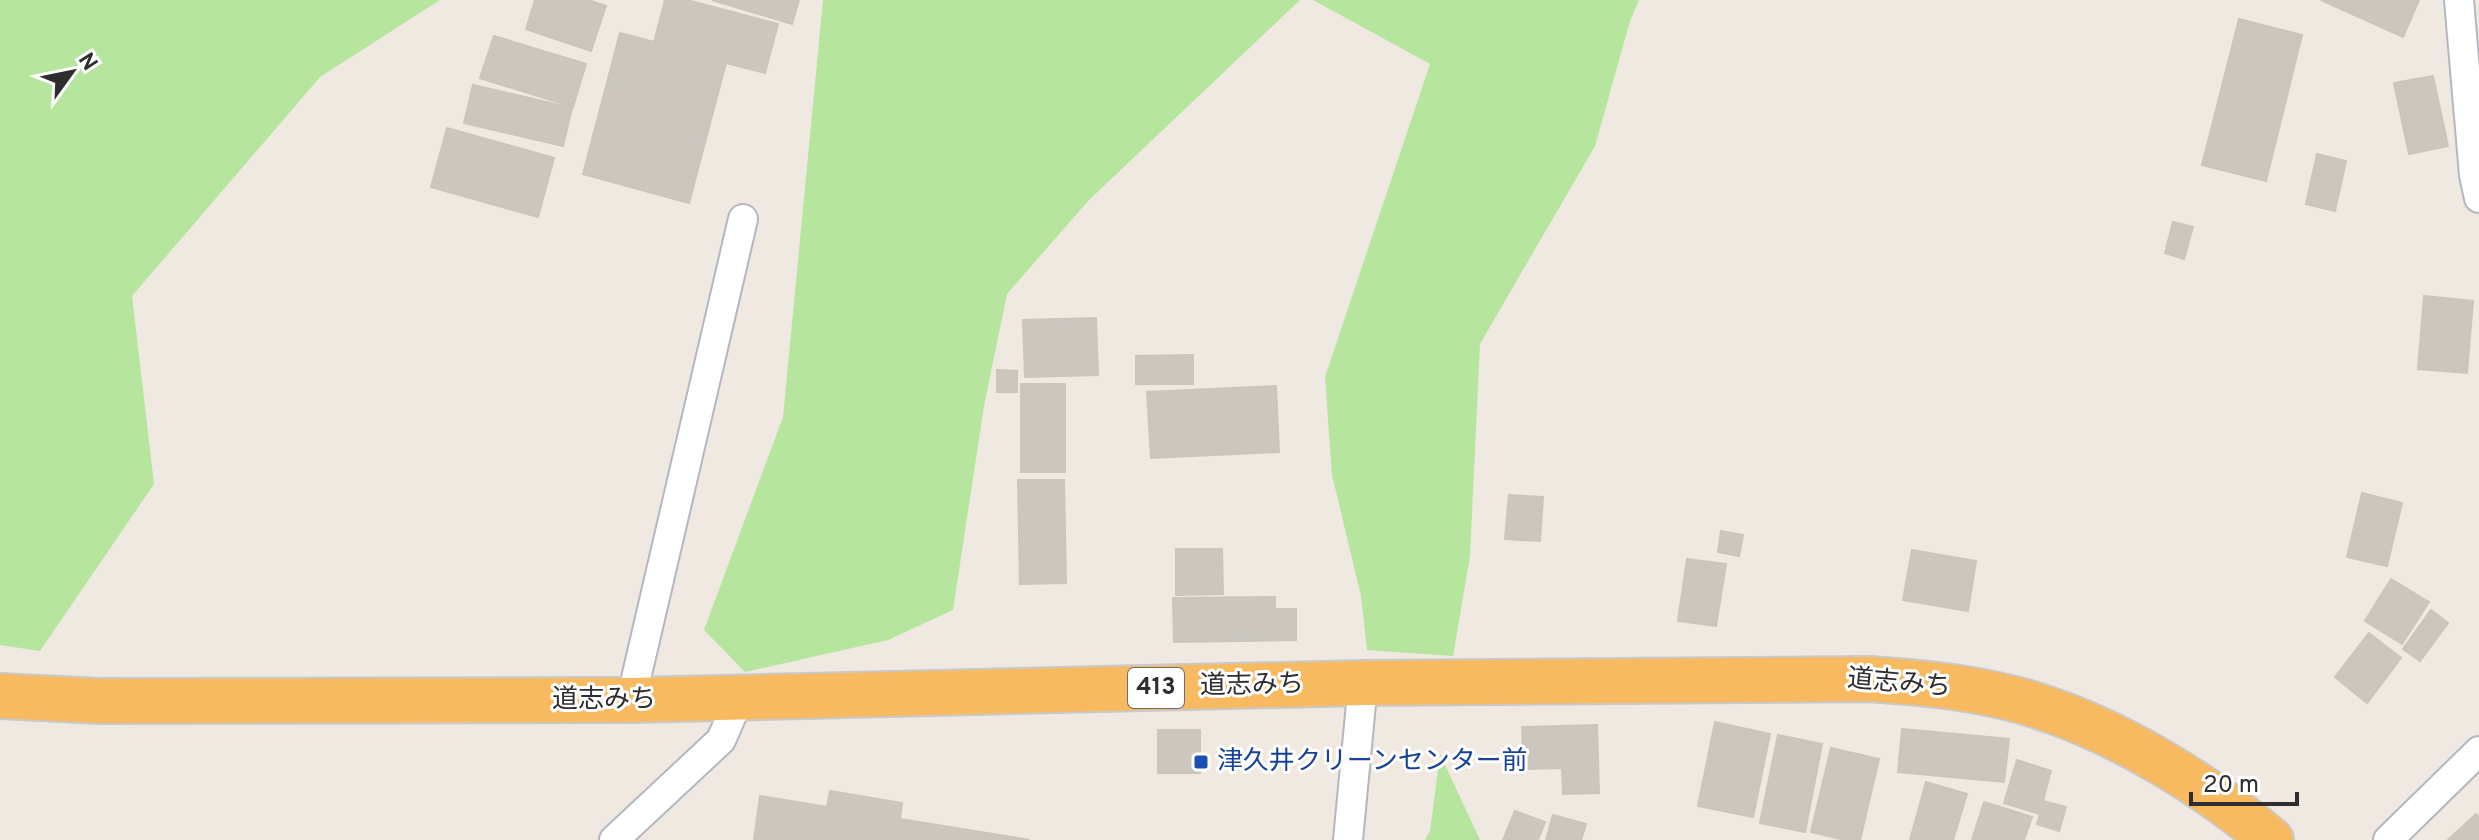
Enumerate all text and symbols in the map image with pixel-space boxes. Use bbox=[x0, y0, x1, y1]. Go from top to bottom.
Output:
north arrow bbox=[32, 32, 112, 112]
text: N bbox=[71, 48, 102, 76]
street label: 道志みち bbox=[1846, 663, 1952, 705]
road number: 413 bbox=[1128, 668, 1184, 708]
street label: 道志みち bbox=[1200, 669, 1304, 703]
street label: 道志みち bbox=[552, 684, 656, 717]
place label: 津久井クリーンセンター前 bbox=[1217, 746, 1528, 779]
marker: 津久井クリーンセンター前 bbox=[1192, 753, 1210, 771]
scale bar bbox=[2191, 756, 2297, 806]
text: 20 m bbox=[2203, 771, 2259, 801]

